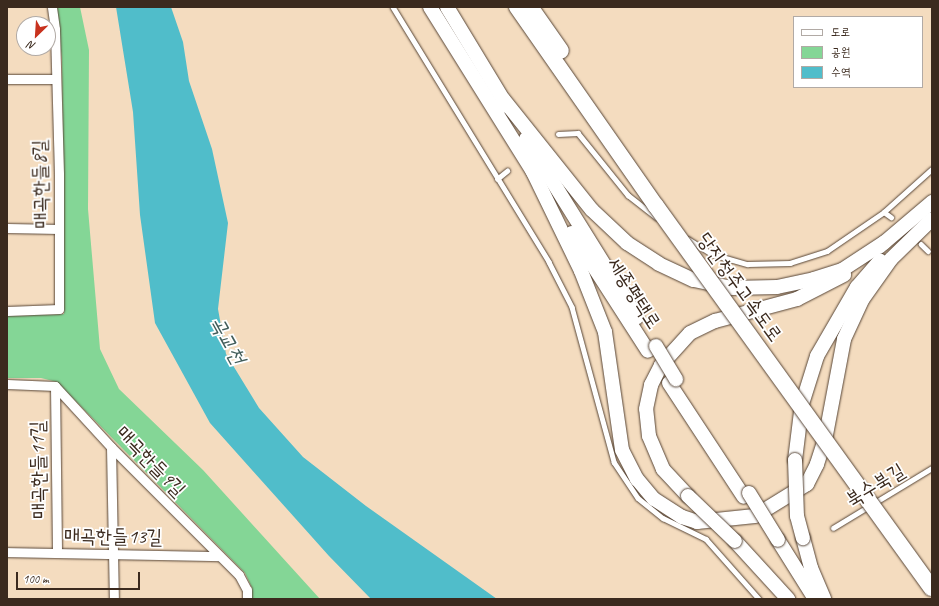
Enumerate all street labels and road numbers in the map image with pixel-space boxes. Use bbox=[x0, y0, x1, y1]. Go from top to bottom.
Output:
street label: 매곡한들8길 bbox=[27, 139, 53, 229]
street label: 당진청주고속도로 bbox=[692, 228, 788, 346]
street label: 세종평택로 bbox=[602, 253, 666, 333]
street label: 매곡한들9길 bbox=[111, 420, 191, 502]
street label: 매곡한들11길 bbox=[25, 421, 51, 519]
street label: 북수북길 bbox=[841, 458, 909, 512]
street label: 매곡한들13길 bbox=[64, 523, 162, 549]

